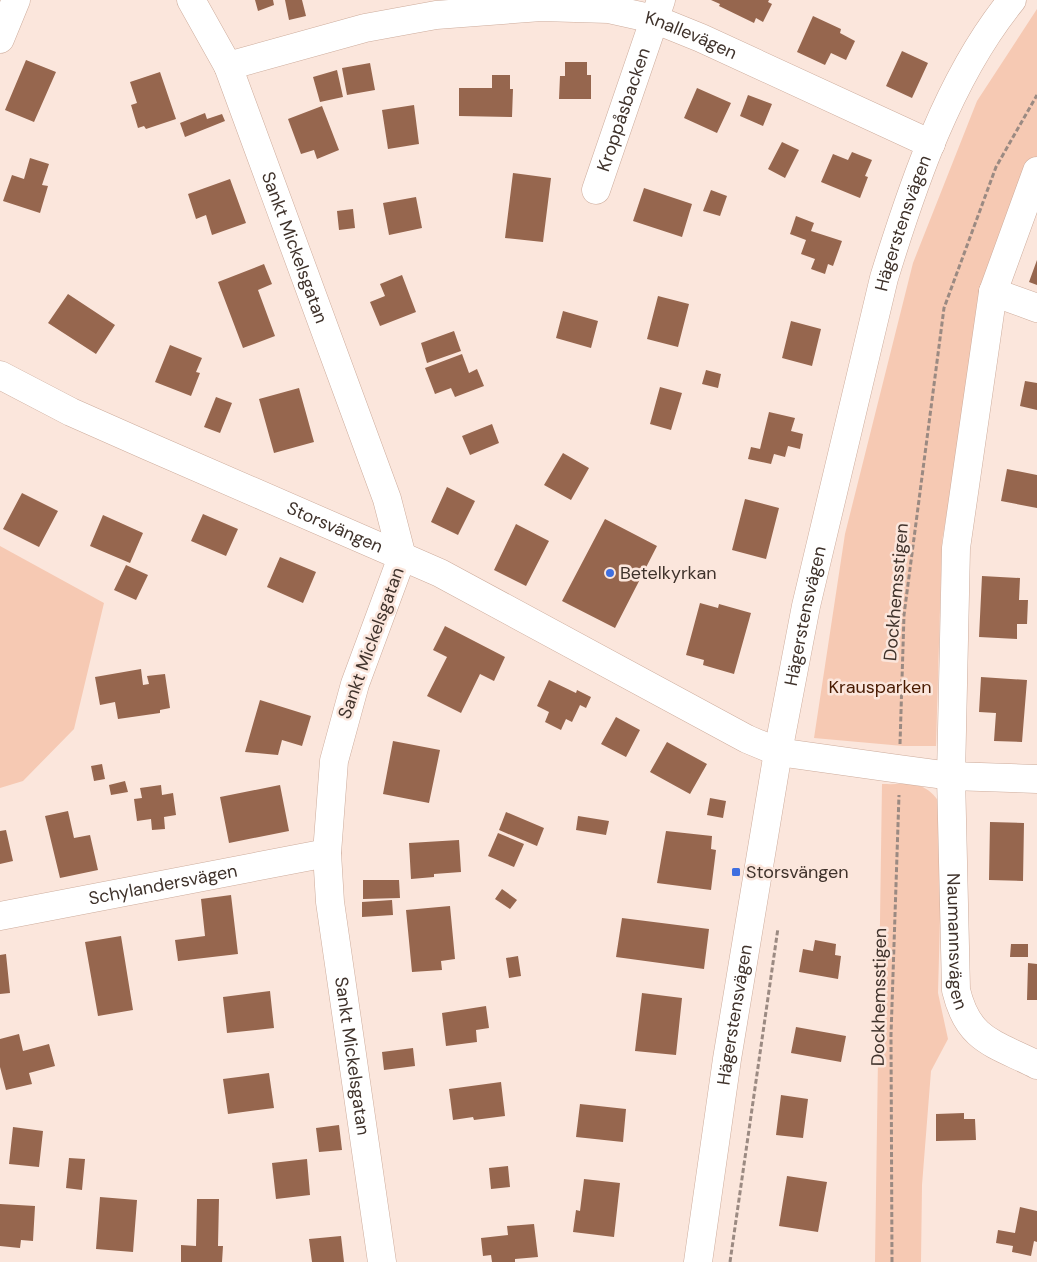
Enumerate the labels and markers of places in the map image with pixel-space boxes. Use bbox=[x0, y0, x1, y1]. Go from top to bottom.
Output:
place label: Betelkyrkan bbox=[620, 561, 717, 585]
marker: Betelkyrkan bbox=[604, 567, 616, 579]
place label: Storsvängen bbox=[746, 860, 849, 884]
marker: Storsvängen bbox=[730, 866, 742, 878]

